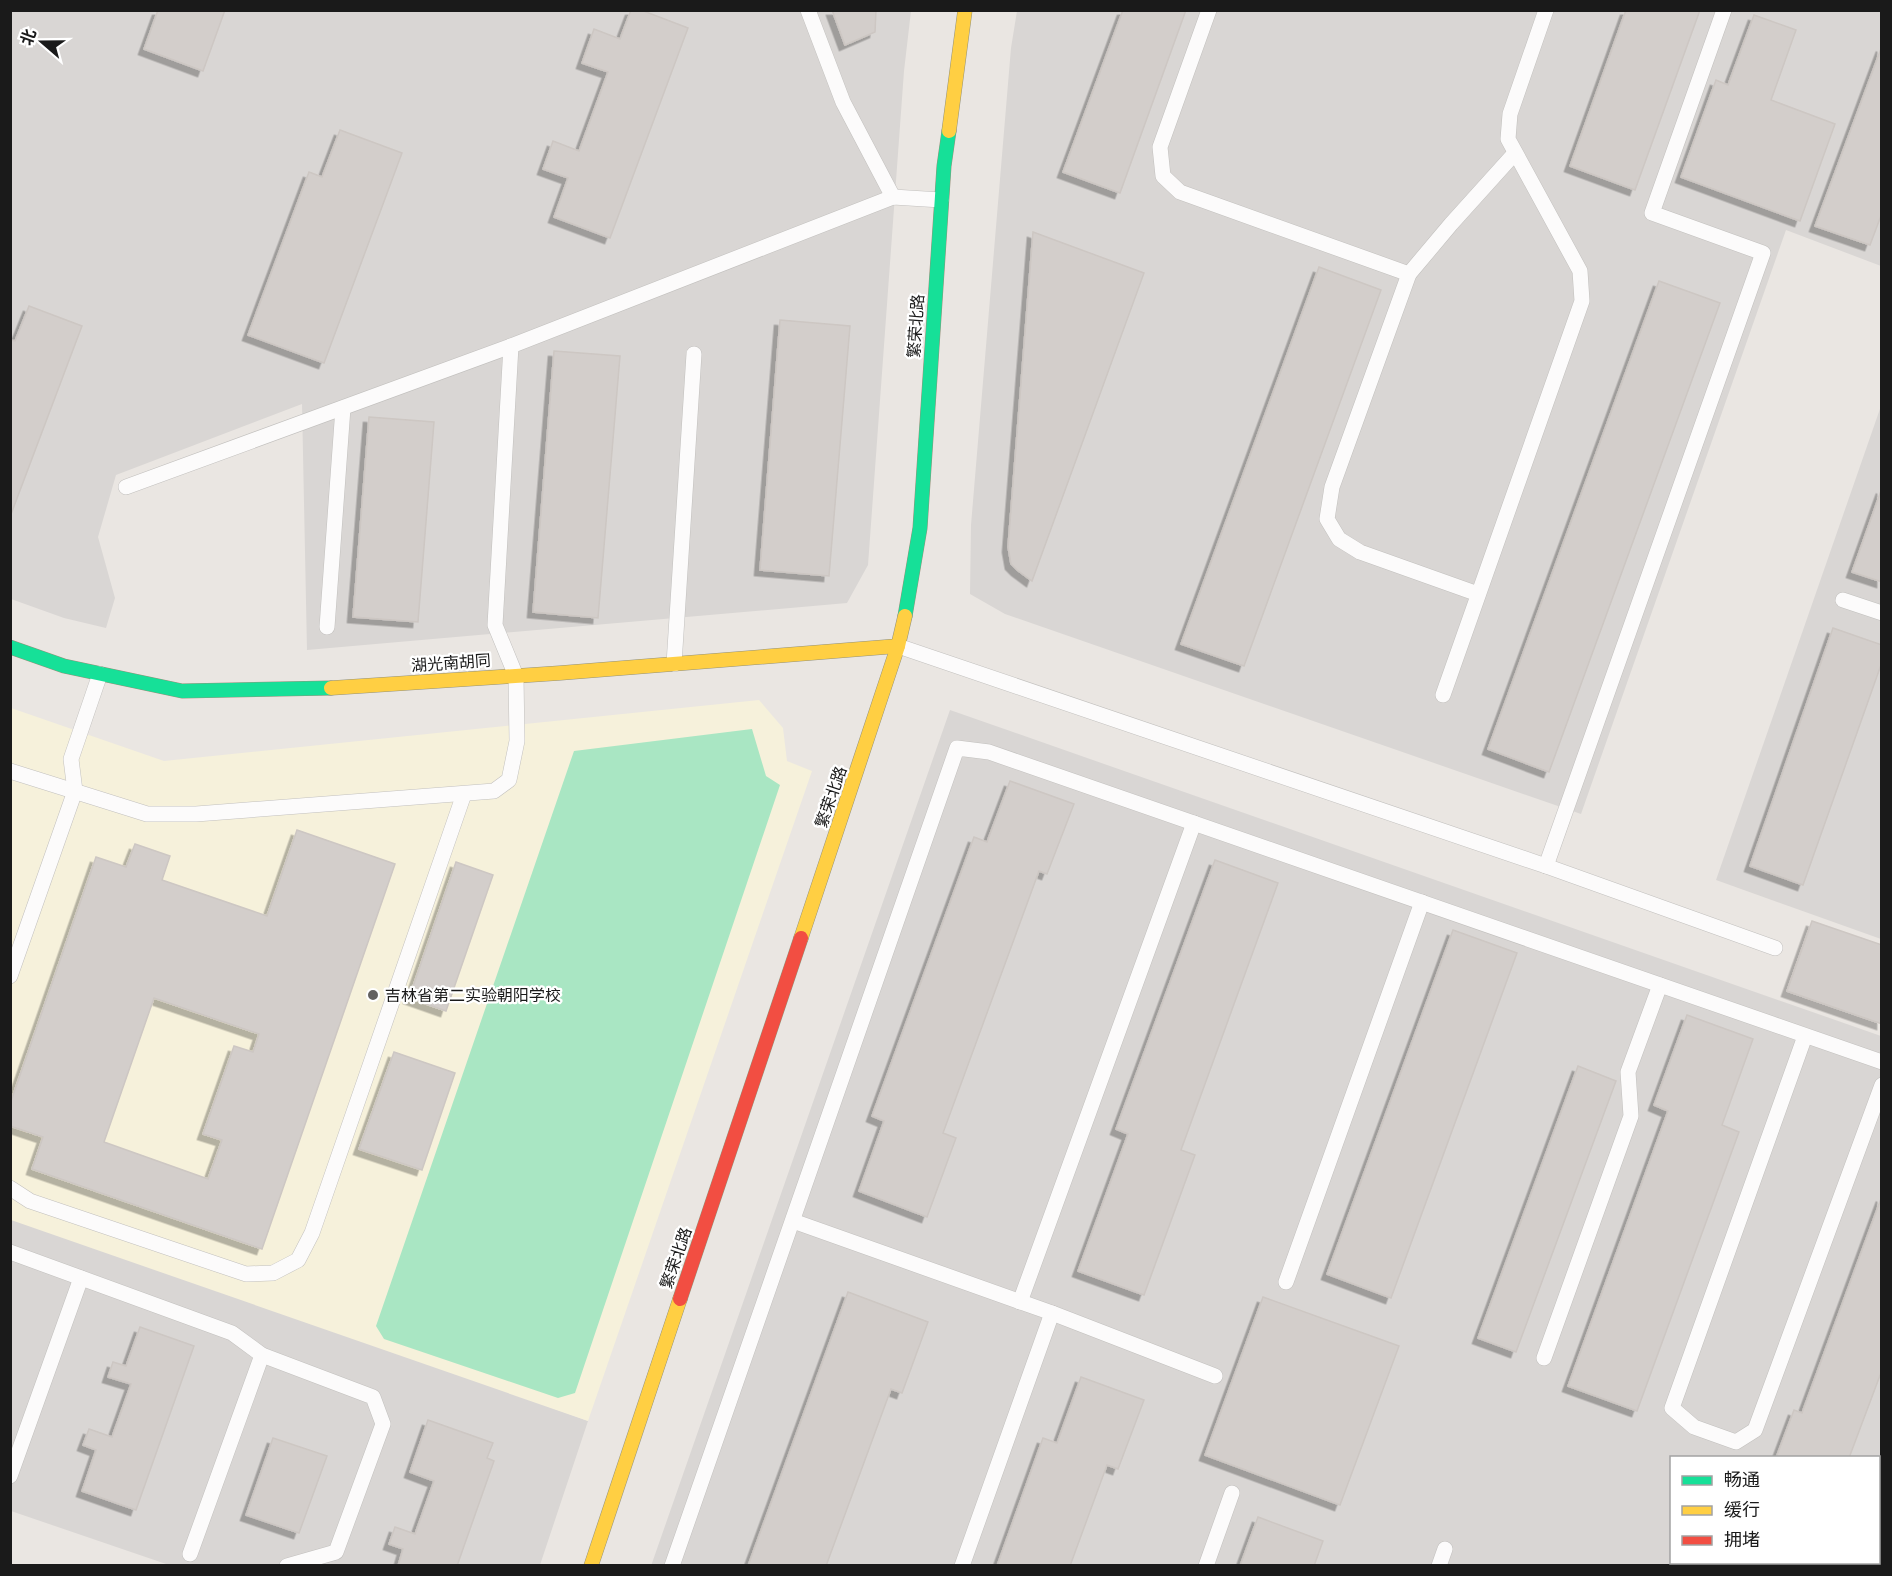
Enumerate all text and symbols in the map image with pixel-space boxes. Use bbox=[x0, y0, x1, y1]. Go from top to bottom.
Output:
north arrow bbox=[12, 12, 72, 72]
text: 北 bbox=[17, 26, 40, 48]
street label: 繁荣北路 bbox=[904, 293, 928, 359]
street label: 湖光南胡同 bbox=[410, 651, 492, 675]
street label: 繁荣北路 bbox=[812, 764, 850, 830]
place label: 吉林省第二实验朝阳学校 bbox=[385, 986, 561, 1005]
marker: 吉林省第二实验朝阳学校 bbox=[366, 988, 380, 1002]
street label: 繁荣北路 bbox=[657, 1225, 695, 1291]
legend bbox=[1670, 1456, 1880, 1564]
text: 畅通 bbox=[1724, 1469, 1760, 1491]
text: 缓行 bbox=[1724, 1499, 1760, 1521]
text: 拥堵 bbox=[1724, 1529, 1760, 1551]

